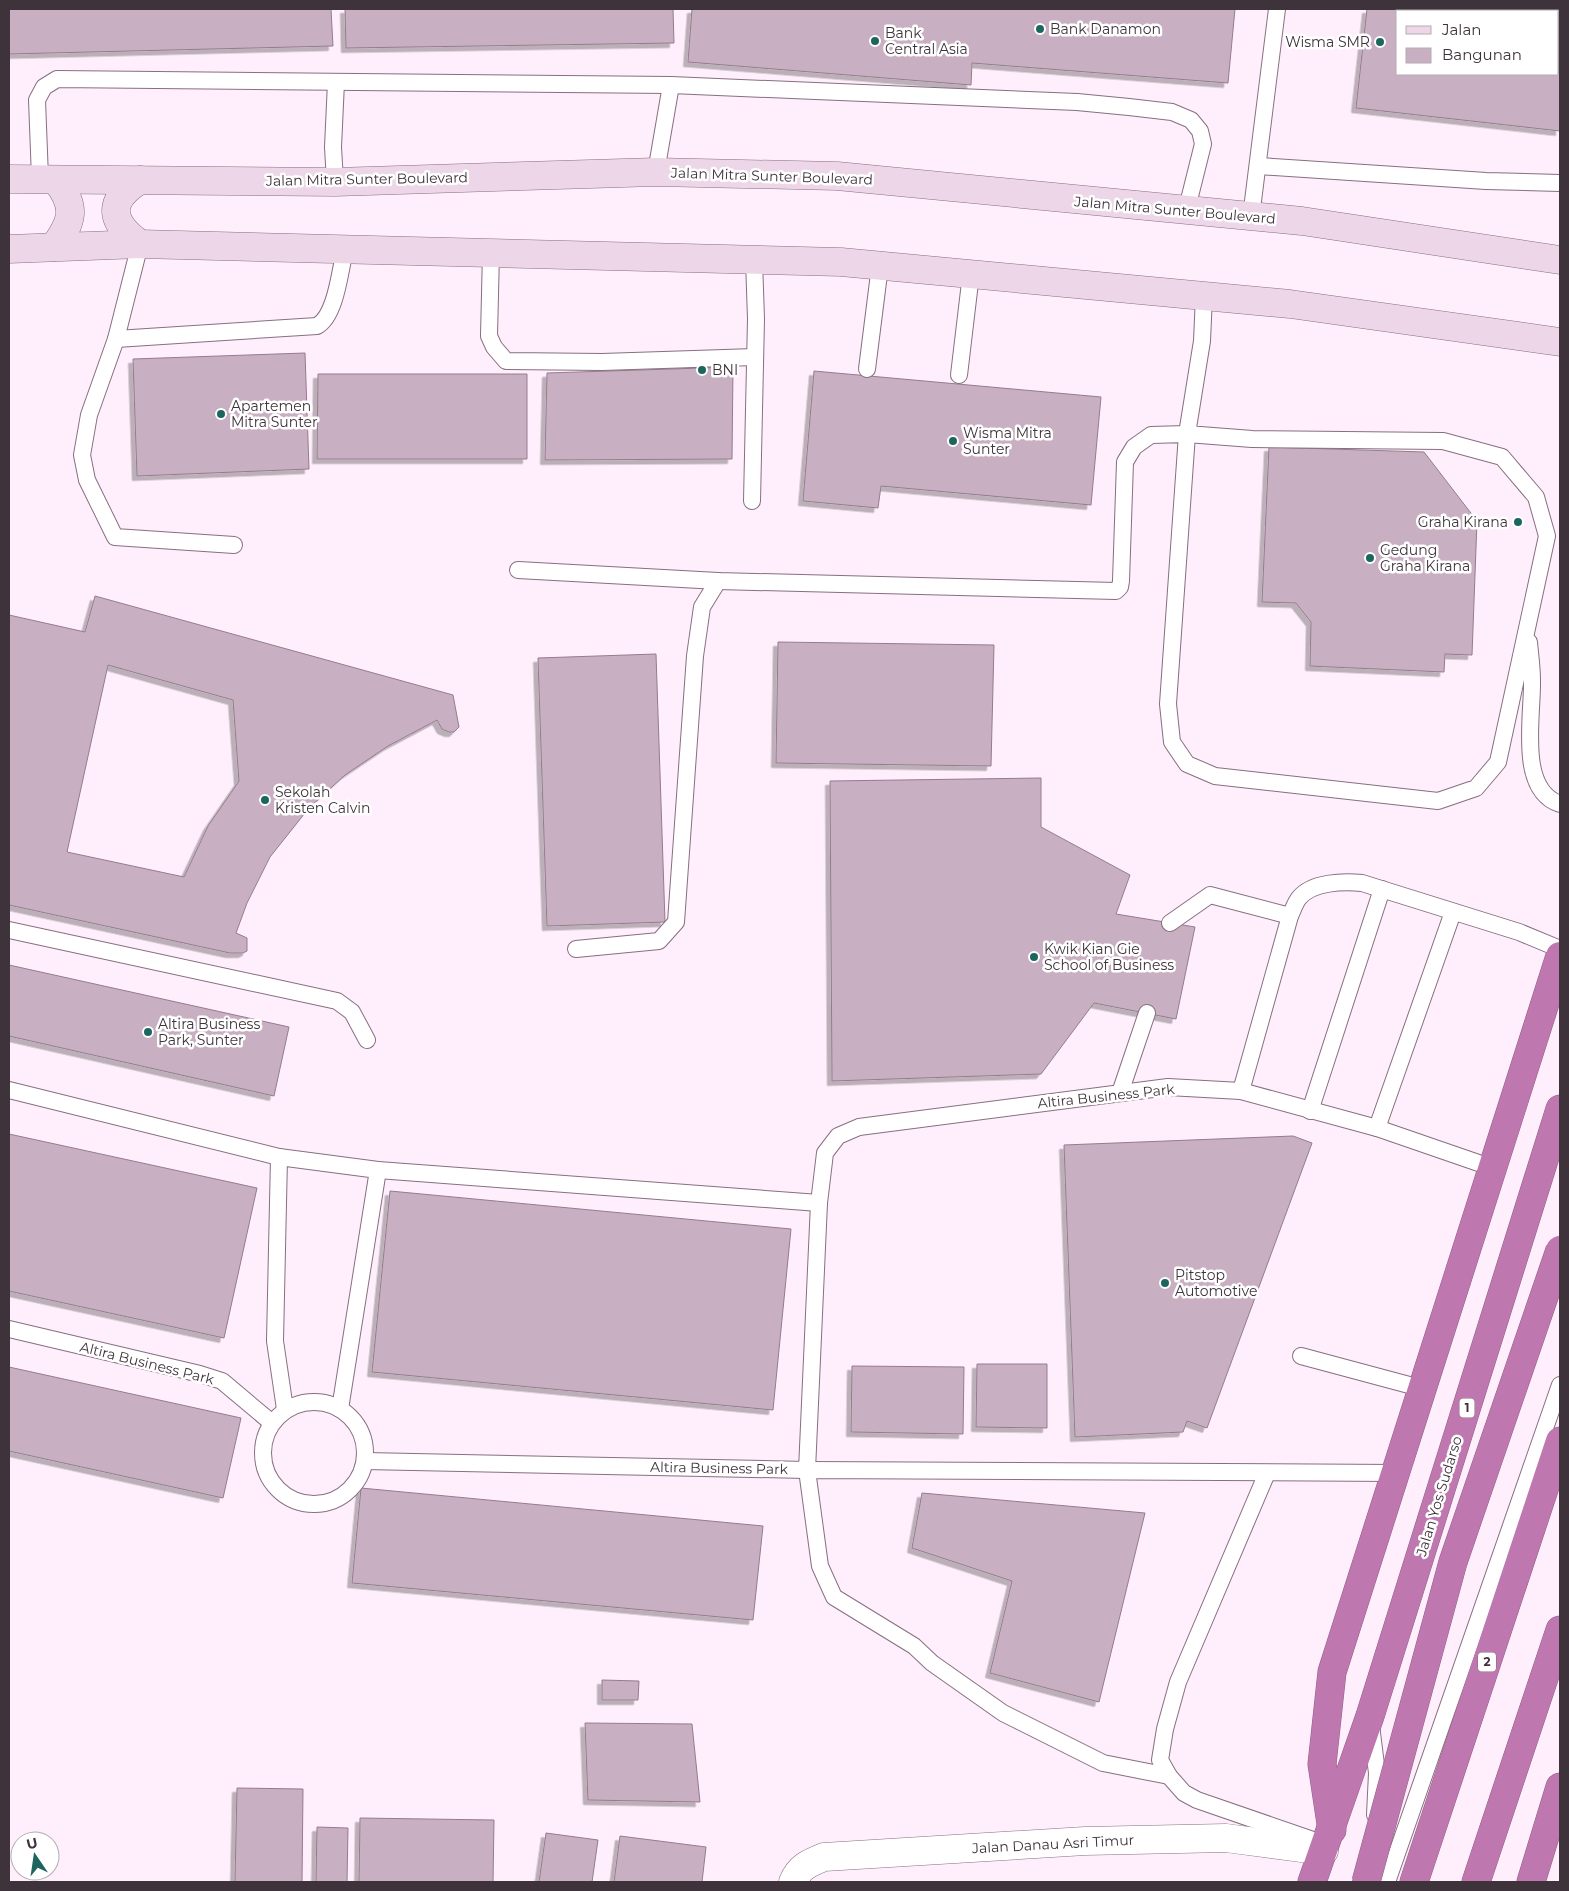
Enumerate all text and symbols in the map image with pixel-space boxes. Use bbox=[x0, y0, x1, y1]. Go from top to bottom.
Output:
legend bbox=[1396, 10, 1559, 75]
place label: Bank Danamon bbox=[1050, 20, 1161, 38]
text: Jalan bbox=[1441, 20, 1481, 39]
marker: Bank Danamon bbox=[1034, 23, 1046, 35]
place label: Bank Central Asia bbox=[885, 24, 968, 58]
place label: Wisma SMR bbox=[1285, 33, 1370, 51]
marker: Bank Central Asia bbox=[869, 35, 881, 47]
marker: Wisma SMR bbox=[1374, 36, 1386, 48]
text: Bangunan bbox=[1442, 45, 1522, 64]
street label: Jalan Mitra Sunter Boulevard bbox=[670, 163, 873, 189]
street label: Jalan Mitra Sunter Boulevard bbox=[265, 168, 468, 190]
street label: Jalan Mitra Sunter Boulevard bbox=[1073, 192, 1276, 228]
place label: BNI bbox=[712, 361, 738, 379]
marker: BNI bbox=[696, 364, 708, 376]
place label: Apartemen Mitra Sunter bbox=[231, 397, 318, 431]
marker: Apartemen Mitra Sunter bbox=[215, 408, 227, 420]
place label: Wisma Mitra Sunter bbox=[963, 424, 1052, 458]
marker: Wisma Mitra Sunter bbox=[947, 435, 959, 447]
place label: Graha Kirana bbox=[1418, 513, 1508, 531]
marker: Graha Kirana bbox=[1512, 516, 1524, 528]
place label: Gedung Graha Kirana bbox=[1380, 541, 1470, 575]
marker: Gedung Graha Kirana bbox=[1364, 552, 1376, 564]
place label: Sekolah Kristen Calvin bbox=[275, 783, 371, 817]
marker: Sekolah Kristen Calvin bbox=[259, 794, 271, 806]
place label: Kwik Kian Gie School of Business bbox=[1044, 940, 1174, 974]
marker: Kwik Kian Gie School of Business bbox=[1028, 951, 1040, 963]
place label: Altira Business Park, Sunter bbox=[158, 1015, 260, 1049]
marker: Altira Business Park, Sunter bbox=[142, 1026, 154, 1038]
street label: Altira Business Park bbox=[1036, 1080, 1176, 1112]
place label: Pitstop Automotive bbox=[1175, 1266, 1257, 1300]
marker: Pitstop Automotive bbox=[1159, 1277, 1171, 1289]
street label: Altira Business Park bbox=[78, 1338, 217, 1389]
road number: 1 bbox=[1460, 1399, 1474, 1418]
street label: Jalan Yos Sudarso bbox=[1412, 1434, 1466, 1559]
street label: Altira Business Park bbox=[650, 1458, 789, 1478]
road number: 2 bbox=[1478, 1652, 1496, 1671]
north arrow bbox=[10, 1831, 60, 1881]
street label: Jalan Danau Asri Timur bbox=[970, 1831, 1135, 1857]
text: U bbox=[25, 1833, 39, 1853]

